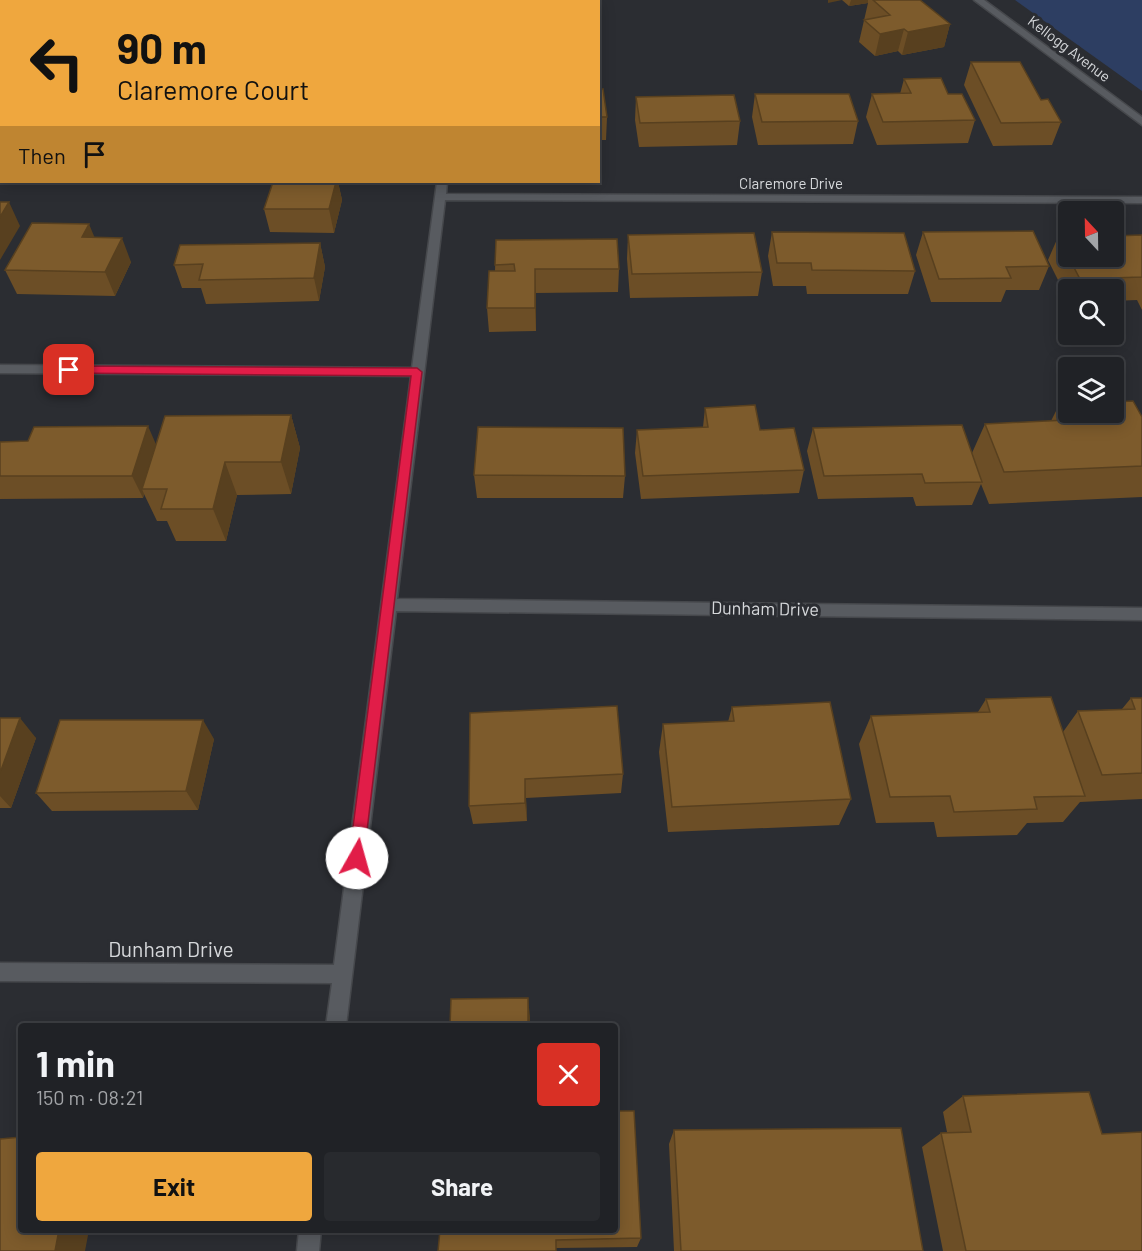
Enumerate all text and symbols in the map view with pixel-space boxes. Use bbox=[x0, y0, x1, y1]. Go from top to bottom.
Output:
street label: Kellogg Avenue bbox=[1025, 11, 1114, 85]
text: 90 m bbox=[117, 22, 207, 72]
icon: left bbox=[18, 24, 96, 102]
text: Claremore Court bbox=[117, 73, 309, 105]
icon: arrive bbox=[78, 138, 111, 171]
text: Then bbox=[18, 142, 66, 168]
street label: Claremore Drive bbox=[739, 174, 843, 192]
north arrow bbox=[1058, 201, 1124, 267]
map controls bbox=[1058, 201, 1124, 423]
button: search bbox=[1058, 279, 1124, 345]
pin bbox=[43, 344, 94, 395]
icon: arrive bbox=[52, 353, 85, 386]
button: layers bbox=[1058, 357, 1124, 423]
street label: Dunham Drive bbox=[711, 596, 819, 620]
position arrow bbox=[325, 826, 389, 890]
street label: Dunham Drive bbox=[108, 936, 234, 961]
text: 1 min bbox=[36, 1041, 115, 1084]
button: close bbox=[537, 1043, 600, 1106]
text: 150 m · 08:21 bbox=[36, 1085, 143, 1109]
button: Exit bbox=[36, 1152, 312, 1221]
button: Share bbox=[324, 1152, 600, 1221]

